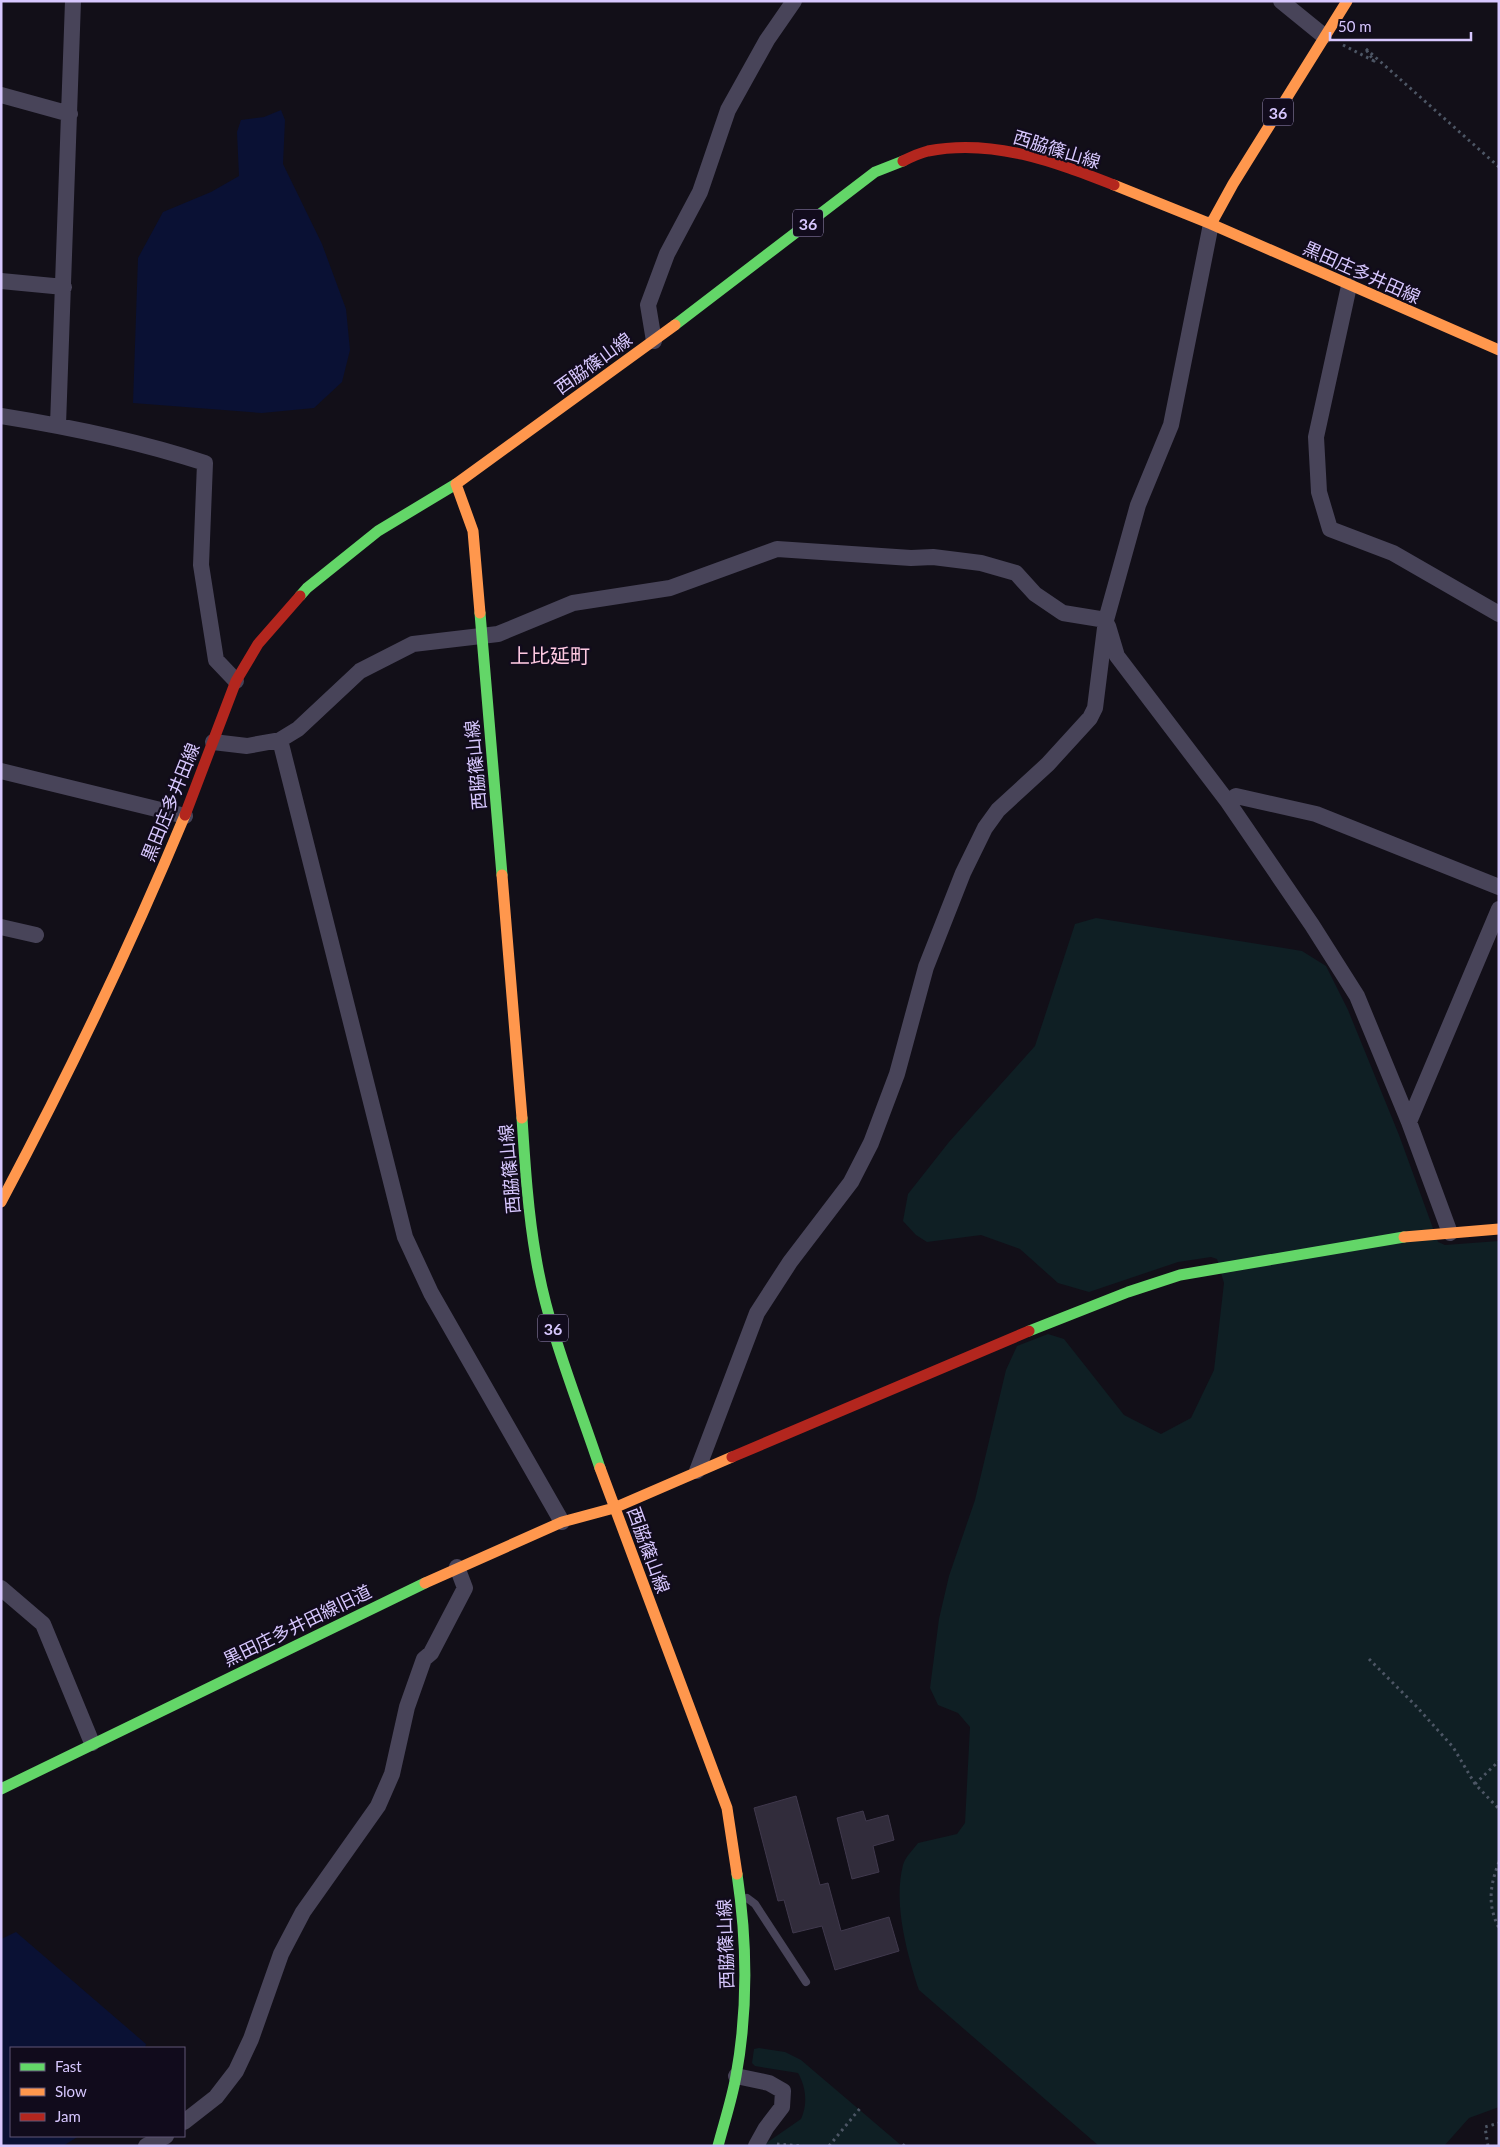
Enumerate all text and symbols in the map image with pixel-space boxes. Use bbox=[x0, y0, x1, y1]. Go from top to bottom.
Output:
scale bar bbox=[1330, 10, 1471, 42]
text: 50 m bbox=[1338, 17, 1372, 35]
road number: 36 bbox=[1263, 98, 1293, 125]
street label: 西脇篠山線 bbox=[1011, 125, 1103, 173]
road number: 36 bbox=[793, 210, 823, 237]
street label: 黒田庄多井田線 bbox=[1300, 236, 1424, 308]
street label: 西脇篠山線 bbox=[550, 328, 636, 398]
district label: 上比延町 bbox=[510, 643, 590, 667]
street label: 西脇篠山線 bbox=[460, 719, 490, 811]
street label: 黒田庄多井田線 bbox=[136, 739, 204, 865]
street label: 西脇篠山線 bbox=[494, 1123, 524, 1215]
road number: 36 bbox=[538, 1315, 568, 1342]
street label: 西脇篠山線 bbox=[623, 1504, 675, 1596]
street label: 黒田庄多井田線旧道 bbox=[219, 1580, 375, 1670]
street label: 西脇篠山線 bbox=[712, 1899, 738, 1989]
legend bbox=[10, 2047, 185, 2137]
text: Fast bbox=[55, 2057, 82, 2075]
text: Slow bbox=[55, 2082, 87, 2100]
text: Jam bbox=[55, 2107, 81, 2125]

